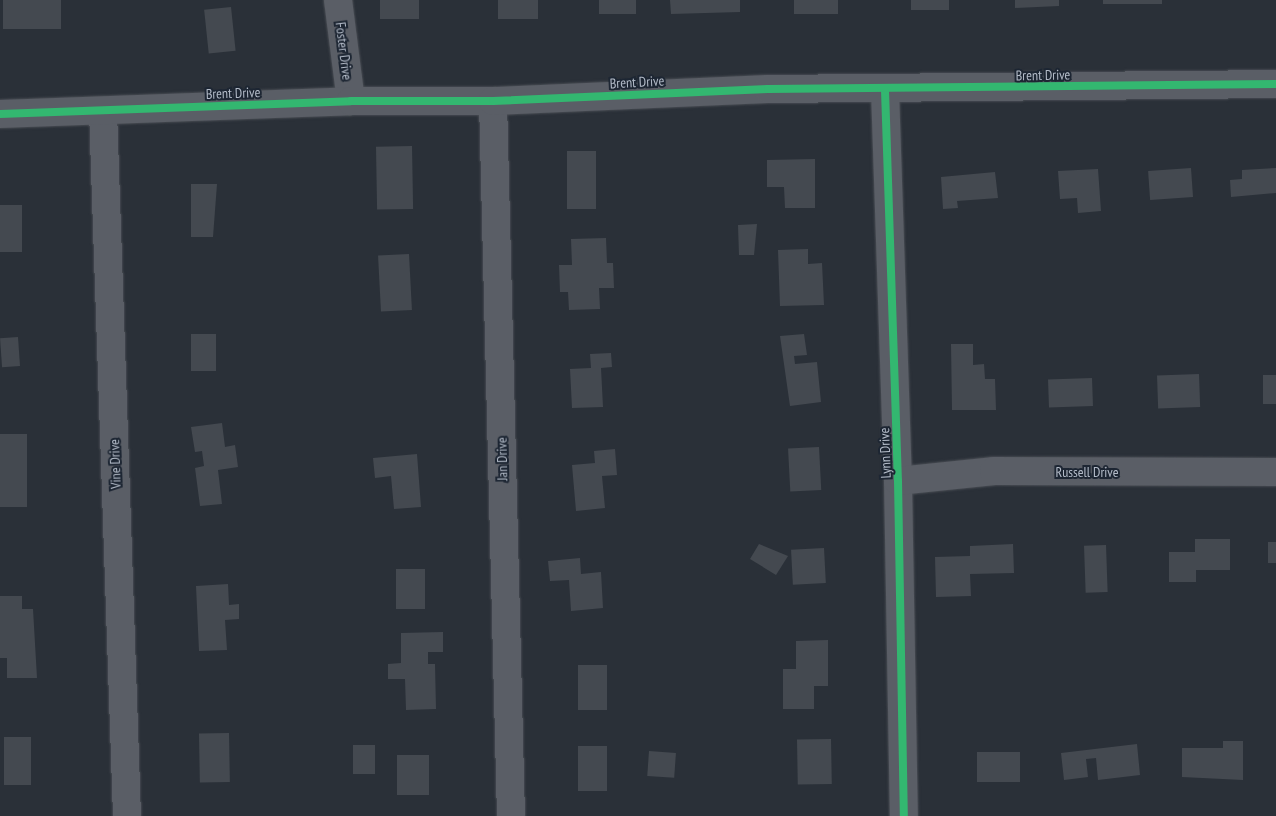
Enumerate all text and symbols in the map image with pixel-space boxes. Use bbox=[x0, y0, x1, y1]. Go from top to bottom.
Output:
street label: Foster Drive bbox=[332, 21, 356, 81]
street label: Brent Drive bbox=[1016, 66, 1070, 84]
street label: Brent Drive bbox=[609, 72, 665, 92]
street label: Brent Drive bbox=[205, 84, 261, 102]
street label: Lynn Drive bbox=[876, 427, 894, 479]
street label: Jan Drive bbox=[493, 437, 511, 481]
street label: Vine Drive bbox=[106, 439, 124, 489]
street label: Russell Drive bbox=[1056, 464, 1118, 480]

